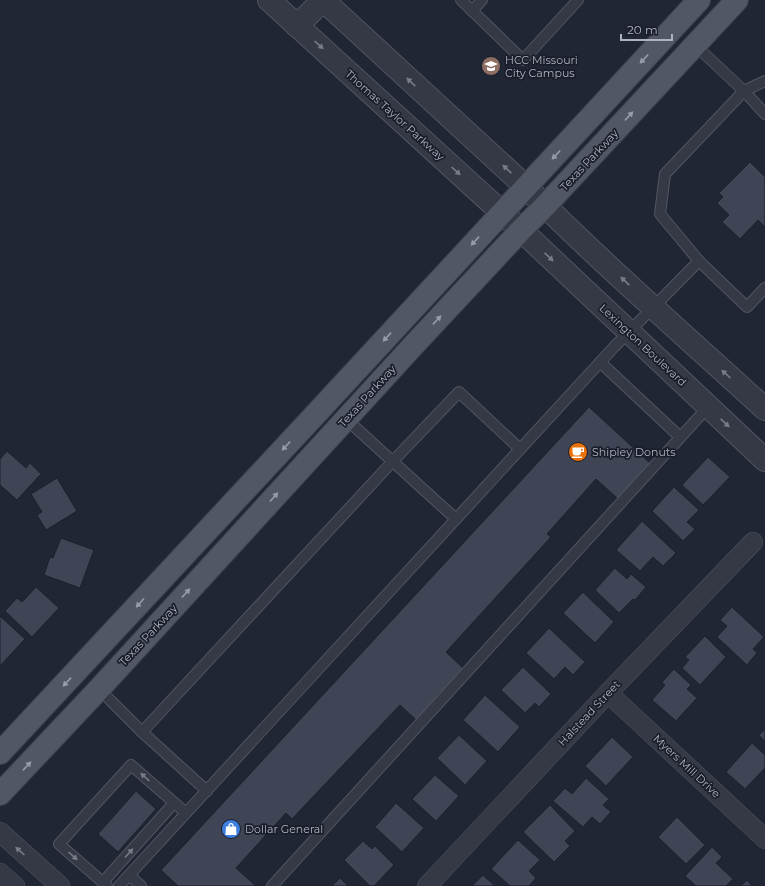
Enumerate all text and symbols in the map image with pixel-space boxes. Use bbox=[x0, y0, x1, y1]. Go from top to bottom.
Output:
scale bar bbox=[621, 16, 672, 42]
text: 20 m bbox=[627, 22, 658, 37]
one-way arrow bbox=[314, 41, 324, 50]
place label: HCC Missouri City Campus bbox=[505, 53, 578, 80]
school or university icon: HCC Missouri City Campus bbox=[480, 55, 502, 77]
one-way arrow bbox=[640, 55, 649, 64]
street label: Thomas Taylor Parkway bbox=[342, 67, 448, 163]
one-way arrow bbox=[406, 77, 417, 86]
one-way arrow bbox=[624, 111, 634, 121]
street label: Texas Parkway bbox=[557, 126, 621, 194]
one-way arrow bbox=[551, 150, 560, 160]
one-way arrow bbox=[502, 165, 512, 174]
one-way arrow bbox=[451, 166, 461, 176]
one-way arrow bbox=[470, 236, 480, 246]
one-way arrow bbox=[544, 252, 554, 262]
one-way arrow bbox=[620, 276, 630, 285]
street label: Lexington Boulevard bbox=[596, 301, 690, 389]
one-way arrow bbox=[433, 314, 442, 325]
one-way arrow bbox=[382, 332, 392, 342]
street label: Texas Parkway bbox=[335, 362, 399, 430]
one-way arrow bbox=[721, 369, 731, 378]
one-way arrow bbox=[720, 418, 730, 428]
one-way arrow bbox=[282, 440, 291, 451]
cafe icon: Shipley Donuts bbox=[567, 441, 589, 463]
place label: Shipley Donuts bbox=[592, 445, 676, 459]
one-way arrow bbox=[269, 493, 278, 502]
one-way arrow bbox=[182, 588, 191, 599]
one-way arrow bbox=[135, 598, 145, 608]
street label: Texas Parkway bbox=[116, 601, 180, 669]
one-way arrow bbox=[62, 677, 72, 687]
street label: Halstead Street bbox=[555, 677, 623, 749]
street label: Myers Mill Drive bbox=[651, 731, 724, 801]
one-way arrow bbox=[22, 761, 31, 771]
one-way arrow bbox=[140, 773, 150, 782]
shop icon: Dollar General bbox=[220, 818, 242, 840]
place label: Dollar General bbox=[245, 822, 323, 836]
one-way arrow bbox=[15, 846, 26, 855]
one-way arrow bbox=[124, 848, 134, 858]
one-way arrow bbox=[68, 851, 78, 861]

